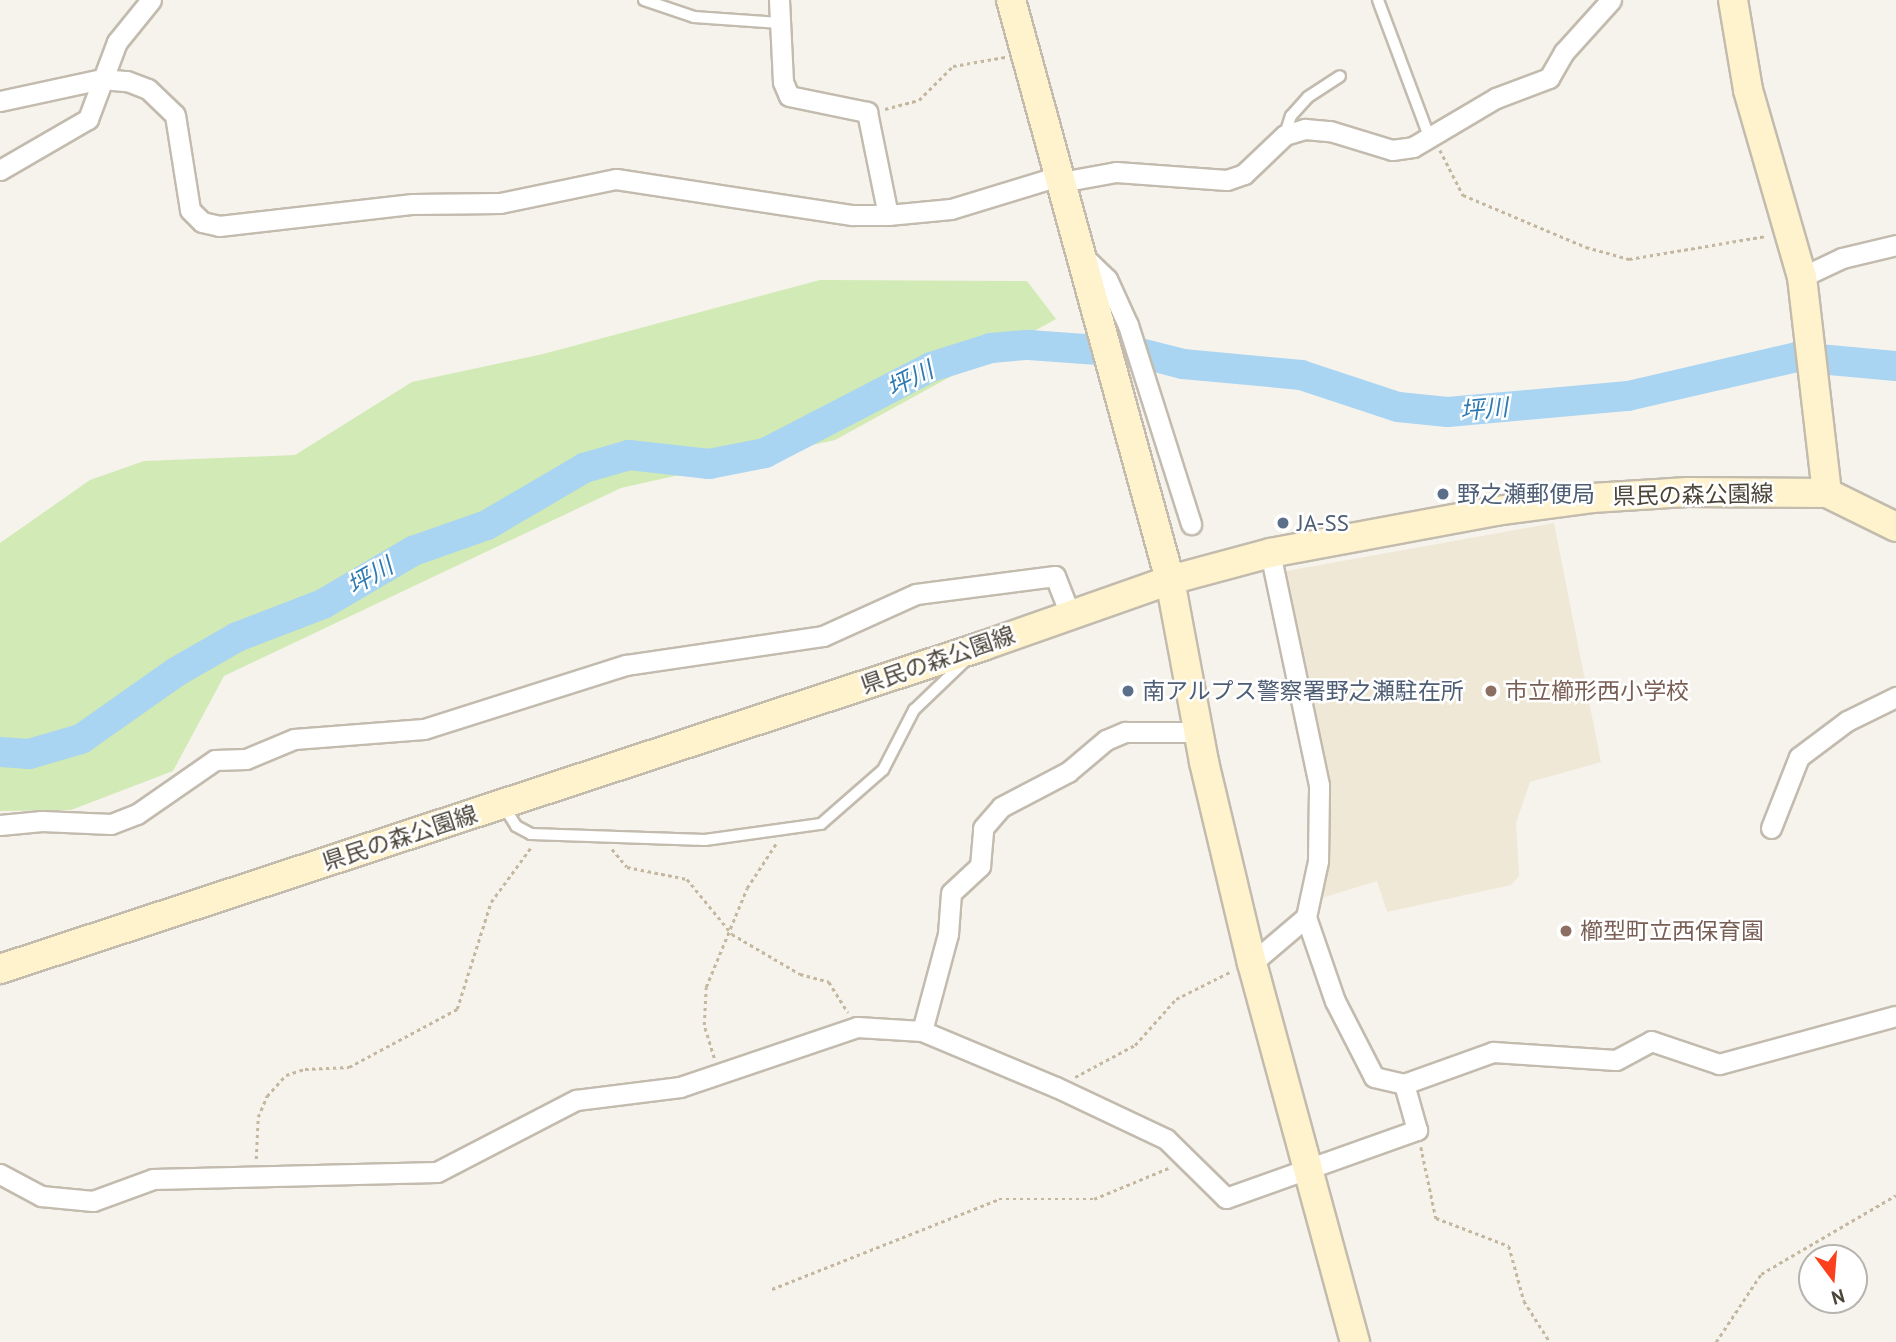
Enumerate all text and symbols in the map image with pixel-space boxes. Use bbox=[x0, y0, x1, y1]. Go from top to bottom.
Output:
water label: 坪川 bbox=[882, 356, 938, 402]
water label: 坪川 bbox=[1459, 393, 1509, 425]
place label: 野之瀬郵便局 bbox=[1457, 480, 1595, 508]
street label: 県民の森公園線 bbox=[1612, 480, 1774, 510]
marker: 野之瀬郵便局 bbox=[1435, 486, 1451, 502]
place label: JA-SS bbox=[1297, 509, 1349, 537]
marker: JA-SS bbox=[1275, 515, 1291, 531]
water label: 坪川 bbox=[342, 552, 398, 600]
street label: 県民の森公園線 bbox=[857, 621, 1019, 699]
place label: 南アルプス警察署野之瀬駐在所 bbox=[1142, 677, 1464, 705]
place label: 市立櫛形西小学校 bbox=[1505, 677, 1689, 705]
marker: 南アルプス警察署野之瀬駐在所 bbox=[1120, 683, 1136, 699]
marker: 市立櫛形西小学校 bbox=[1483, 683, 1499, 699]
street label: 県民の森公園線 bbox=[319, 800, 481, 876]
place label: 櫛型町立西保育園 bbox=[1580, 917, 1764, 945]
marker: 櫛型町立西保育園 bbox=[1558, 923, 1574, 939]
north arrow bbox=[1798, 1244, 1868, 1314]
text: N bbox=[1829, 1284, 1848, 1311]

